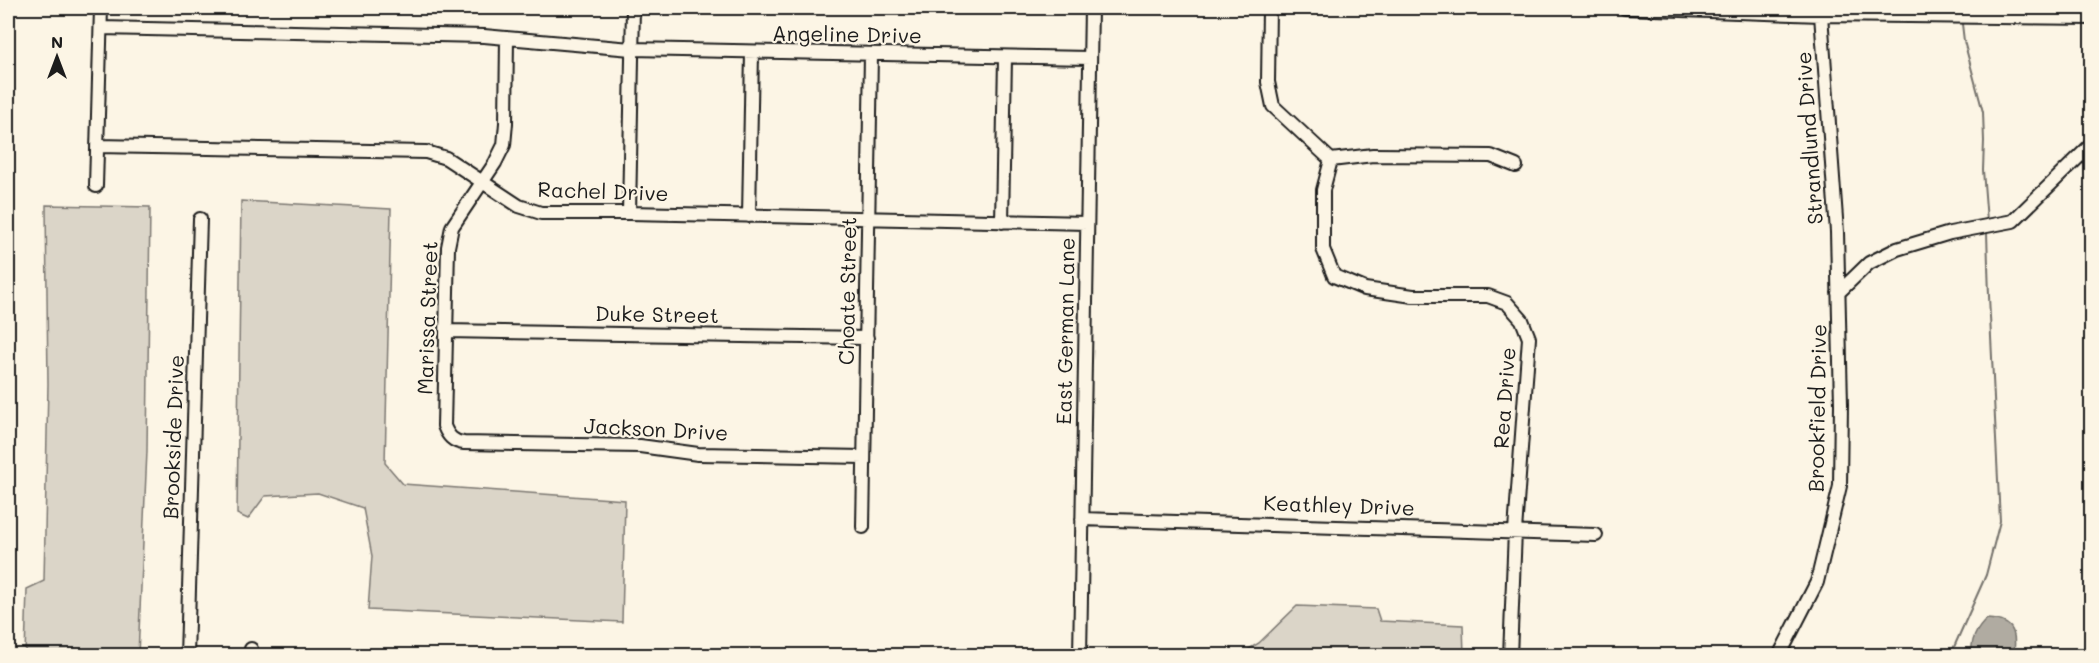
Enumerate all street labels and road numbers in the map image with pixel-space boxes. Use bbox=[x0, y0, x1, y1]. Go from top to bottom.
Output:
street label: Angeline Drive bbox=[772, 19, 922, 48]
street label: Strandlund Drive bbox=[1789, 51, 1828, 226]
street label: Rachel Drive bbox=[537, 175, 669, 206]
street label: Choate Street bbox=[832, 217, 861, 365]
street label: East German Lane bbox=[1049, 237, 1080, 425]
street label: Marissa Street bbox=[410, 241, 443, 395]
street label: Duke Street bbox=[595, 299, 719, 328]
street label: Brookfield Drive bbox=[1802, 324, 1831, 492]
street label: Rea Drive bbox=[1486, 346, 1521, 450]
street label: Brookside Drive bbox=[156, 354, 189, 520]
street label: Jackson Drive bbox=[583, 411, 729, 446]
street label: Keathley Drive bbox=[1263, 488, 1415, 521]

